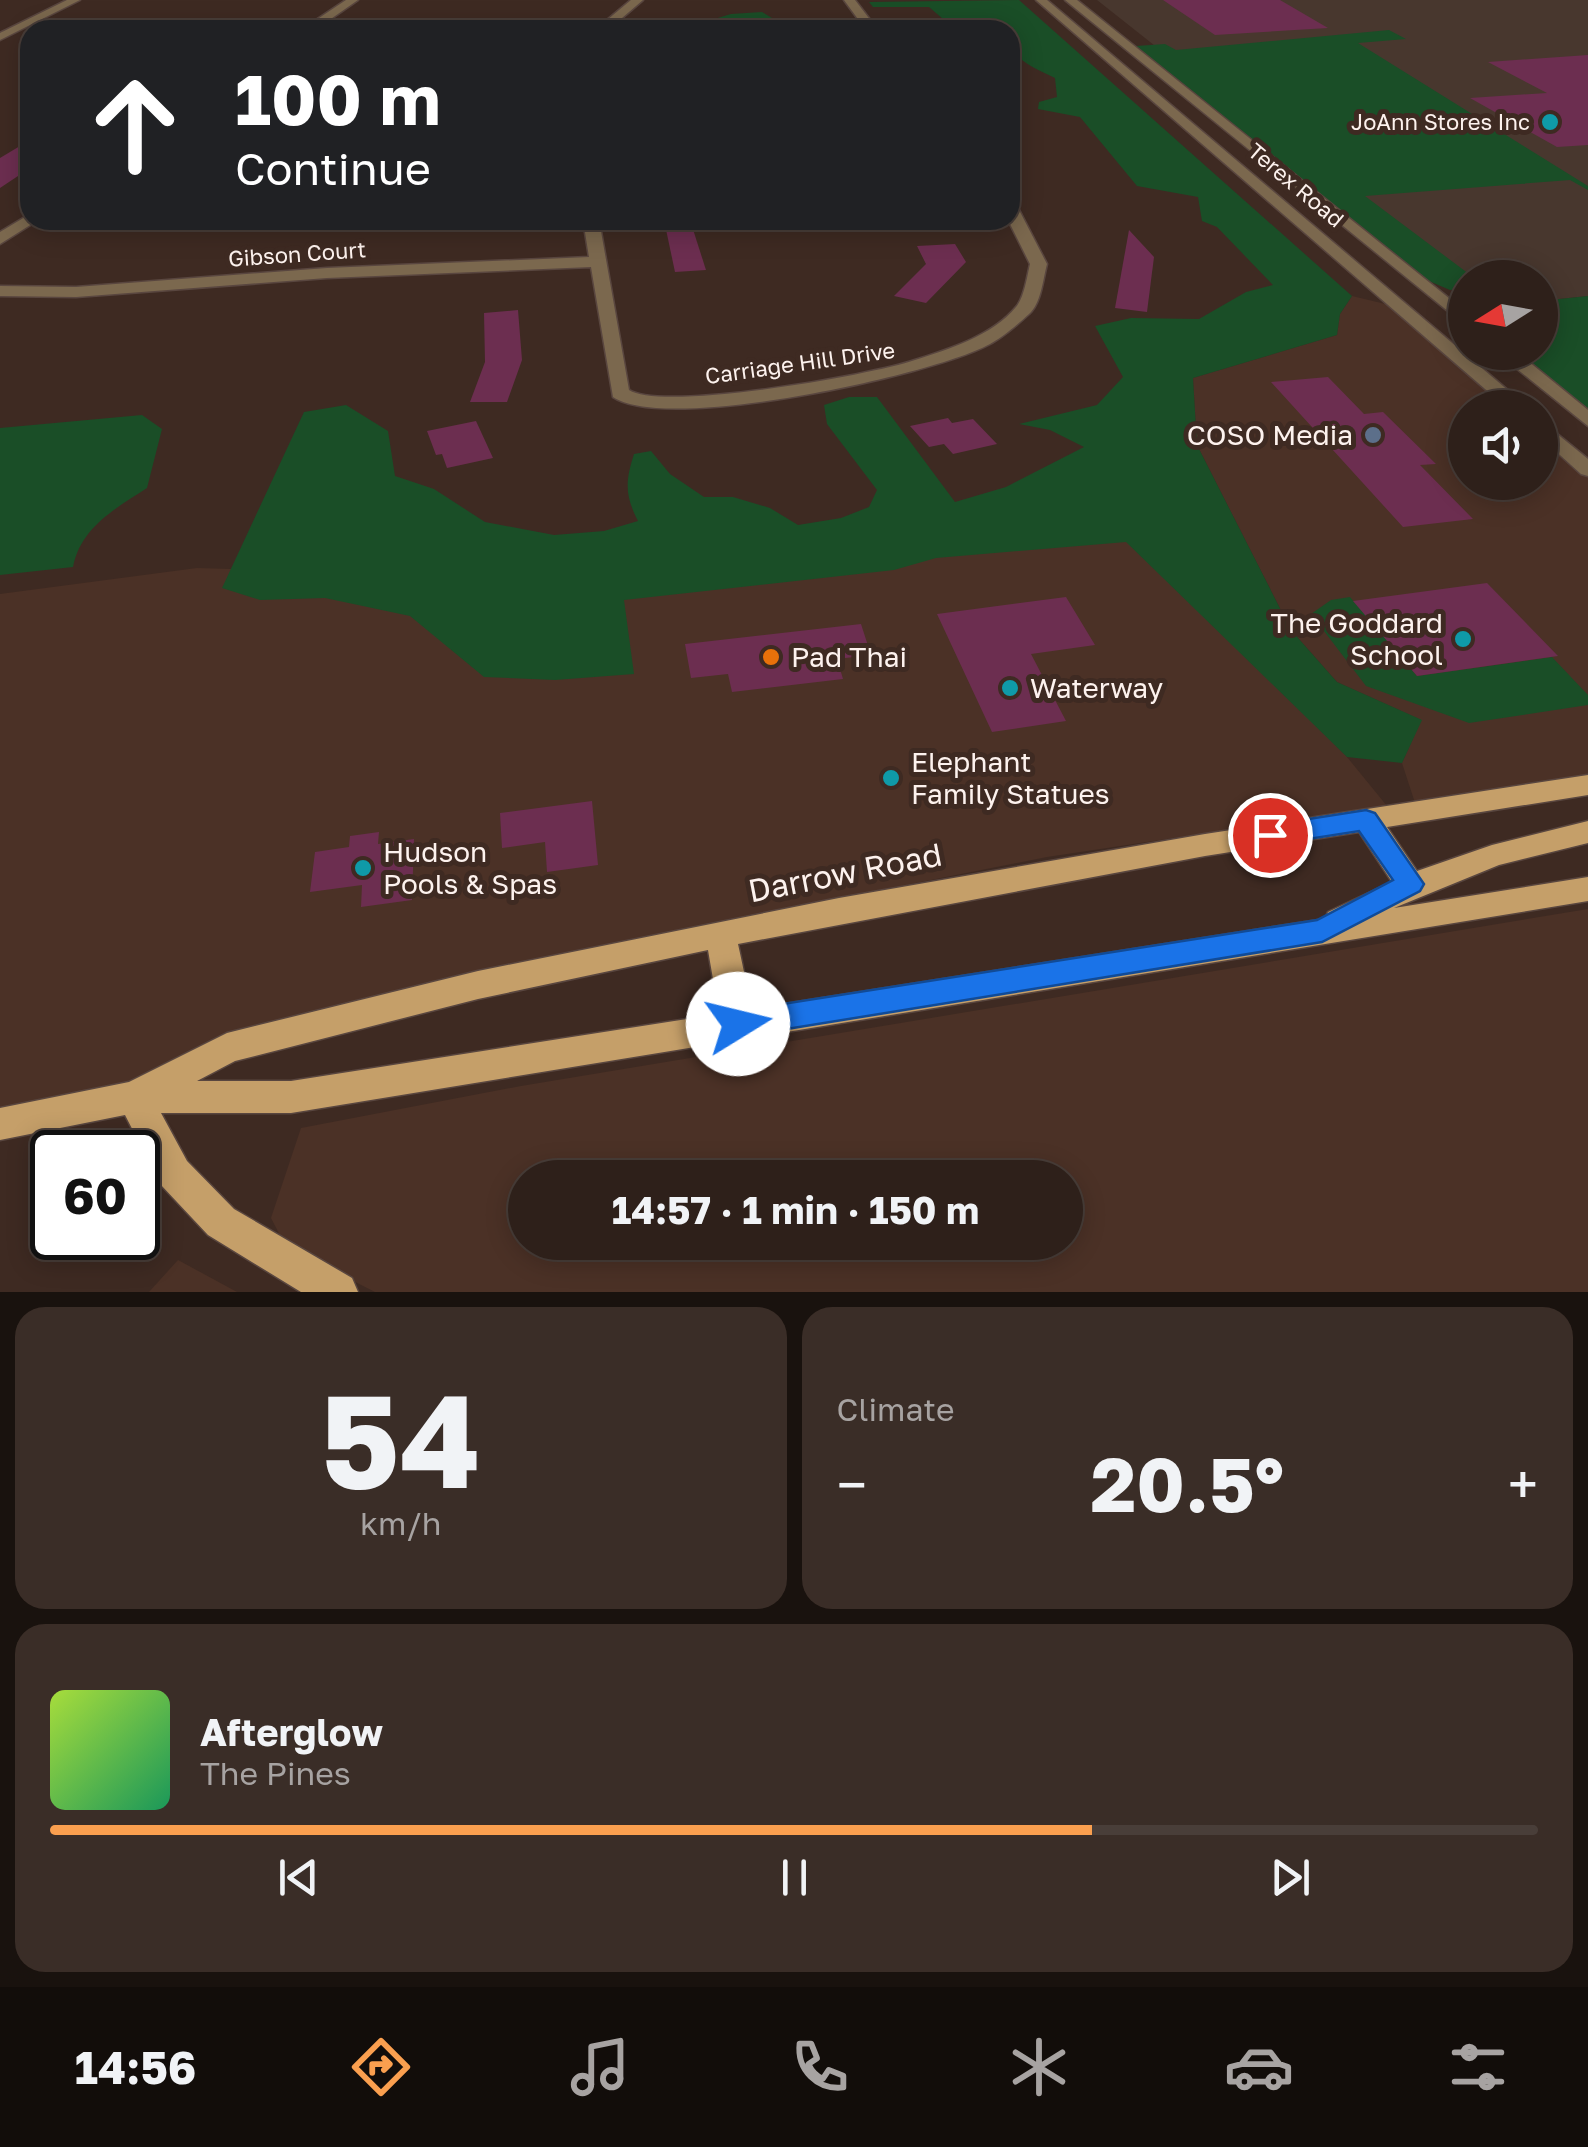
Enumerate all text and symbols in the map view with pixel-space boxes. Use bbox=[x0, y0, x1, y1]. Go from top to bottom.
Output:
text: 100 m bbox=[235, 56, 441, 140]
icon: ahead bbox=[70, 60, 200, 190]
place label: JoAnn Stores Inc bbox=[1351, 108, 1530, 135]
marker: JoAnn Stores Inc bbox=[1539, 111, 1561, 133]
street label: Terex Road bbox=[1243, 137, 1350, 232]
text: Continue bbox=[235, 141, 431, 195]
street label: Gibson Court bbox=[227, 235, 367, 272]
north arrow bbox=[1448, 260, 1558, 370]
map controls bbox=[1448, 260, 1558, 500]
street label: Carriage Hill Drive bbox=[703, 336, 897, 389]
button: sound bbox=[1448, 390, 1558, 500]
place label: COSO Media bbox=[1187, 418, 1353, 451]
marker: COSO Media bbox=[1362, 424, 1384, 446]
place label: The Goddard School bbox=[1271, 606, 1443, 671]
marker: The Goddard School bbox=[1452, 628, 1474, 650]
place label: Pad Thai bbox=[791, 640, 907, 673]
marker: Pad Thai bbox=[760, 646, 782, 668]
place label: Waterway bbox=[1030, 671, 1164, 704]
marker: Waterway bbox=[999, 677, 1021, 699]
place label: Elephant Family Statues bbox=[911, 745, 1110, 810]
marker: Elephant Family Statues bbox=[880, 767, 902, 789]
pin bbox=[1228, 793, 1313, 878]
icon: arrive bbox=[1243, 808, 1298, 863]
place label: Hudson Pools & Spas bbox=[383, 835, 557, 900]
street label: Darrow Road bbox=[745, 835, 945, 909]
marker: Hudson Pools & Spas bbox=[352, 857, 374, 879]
position arrow bbox=[686, 972, 790, 1076]
speed limit sign: 60 bbox=[30, 1130, 160, 1260]
text: 14:57 · 1 min · 150 m bbox=[612, 1187, 979, 1232]
text: 54 bbox=[320, 1361, 481, 1517]
text: Climate bbox=[837, 1390, 955, 1428]
text: 20.5° bbox=[1090, 1438, 1284, 1529]
text: − bbox=[837, 1451, 867, 1517]
text: + bbox=[1508, 1451, 1538, 1517]
text: km/h bbox=[360, 1504, 441, 1542]
text: Afterglow bbox=[200, 1709, 383, 1754]
text: The Pines bbox=[200, 1754, 351, 1792]
icon: previous bbox=[271, 1850, 326, 1905]
icon: pause bbox=[767, 1850, 822, 1905]
icon: next bbox=[1263, 1850, 1318, 1905]
icon: directions bbox=[346, 2032, 416, 2102]
icon: music bbox=[565, 2032, 635, 2102]
icon: phone bbox=[785, 2032, 855, 2102]
icon: climate bbox=[1004, 2032, 1074, 2102]
icon: car bbox=[1224, 2032, 1294, 2102]
icon: filters bbox=[1443, 2032, 1513, 2102]
text: 14:56 bbox=[75, 2040, 196, 2094]

